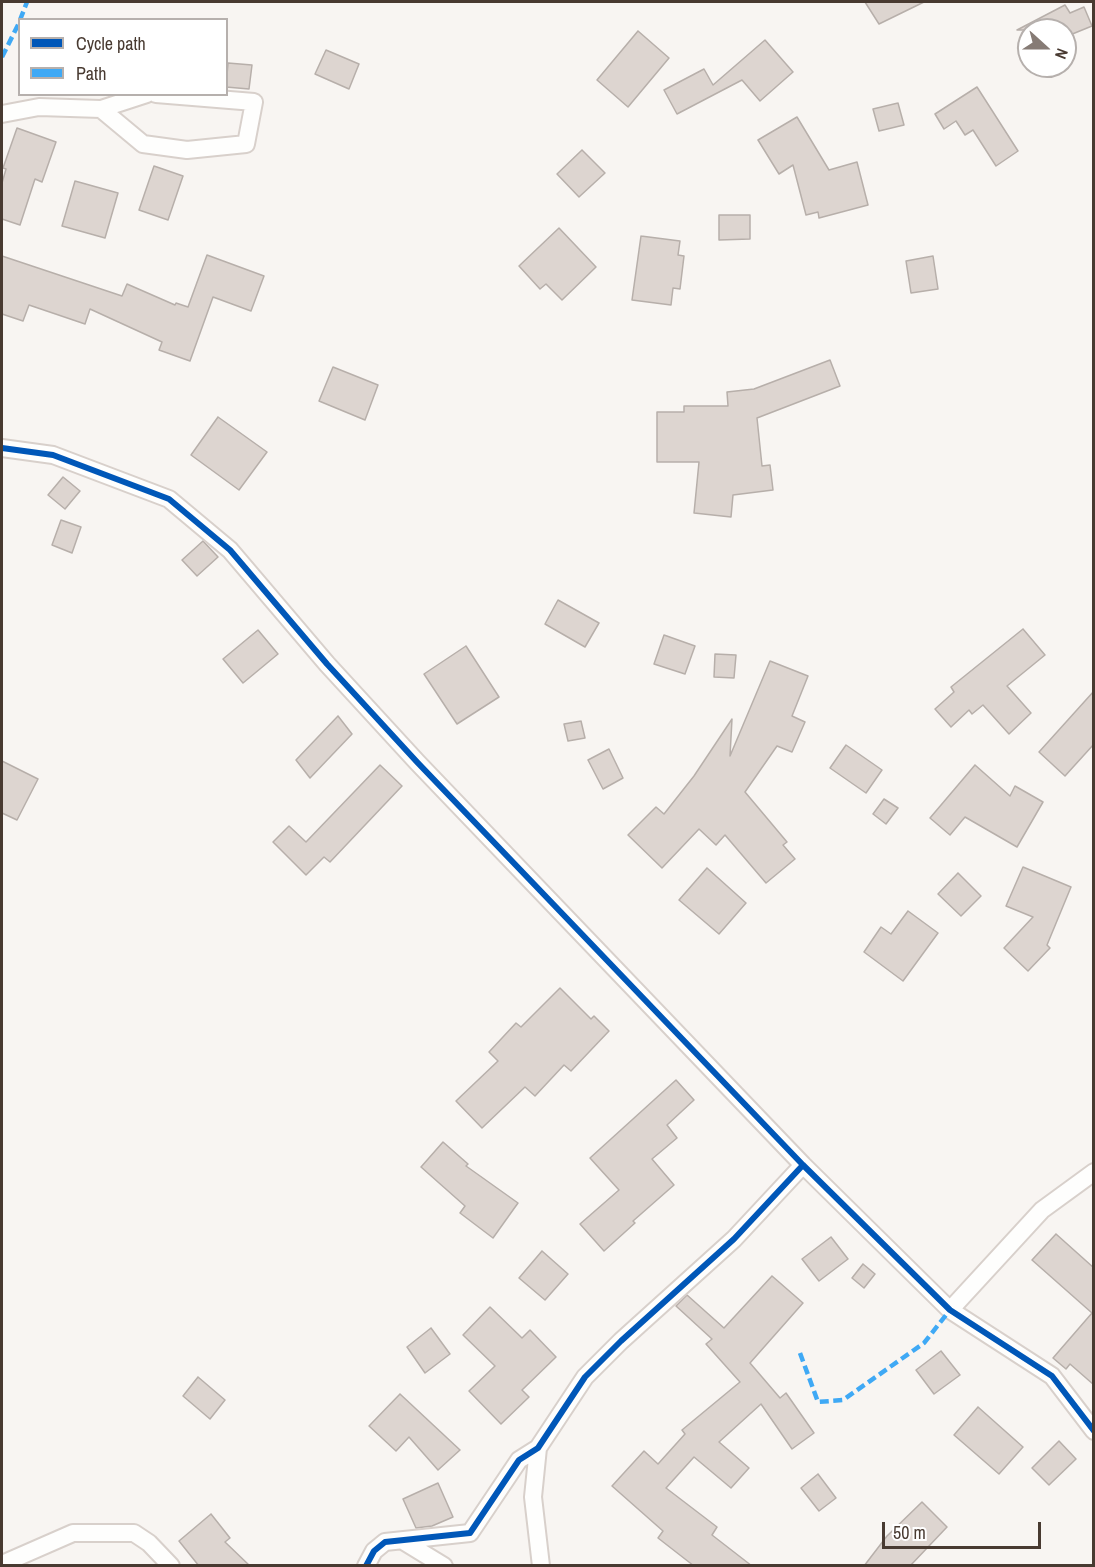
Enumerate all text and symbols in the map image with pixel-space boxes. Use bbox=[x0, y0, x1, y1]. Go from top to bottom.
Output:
legend bbox=[18, 18, 228, 96]
north arrow bbox=[1017, 18, 1077, 78]
text: Cycle path bbox=[76, 31, 146, 56]
text: N bbox=[1050, 45, 1074, 62]
text: Path bbox=[76, 61, 106, 86]
scale bar bbox=[885, 1510, 1044, 1548]
text: 50 m bbox=[893, 1520, 926, 1545]

